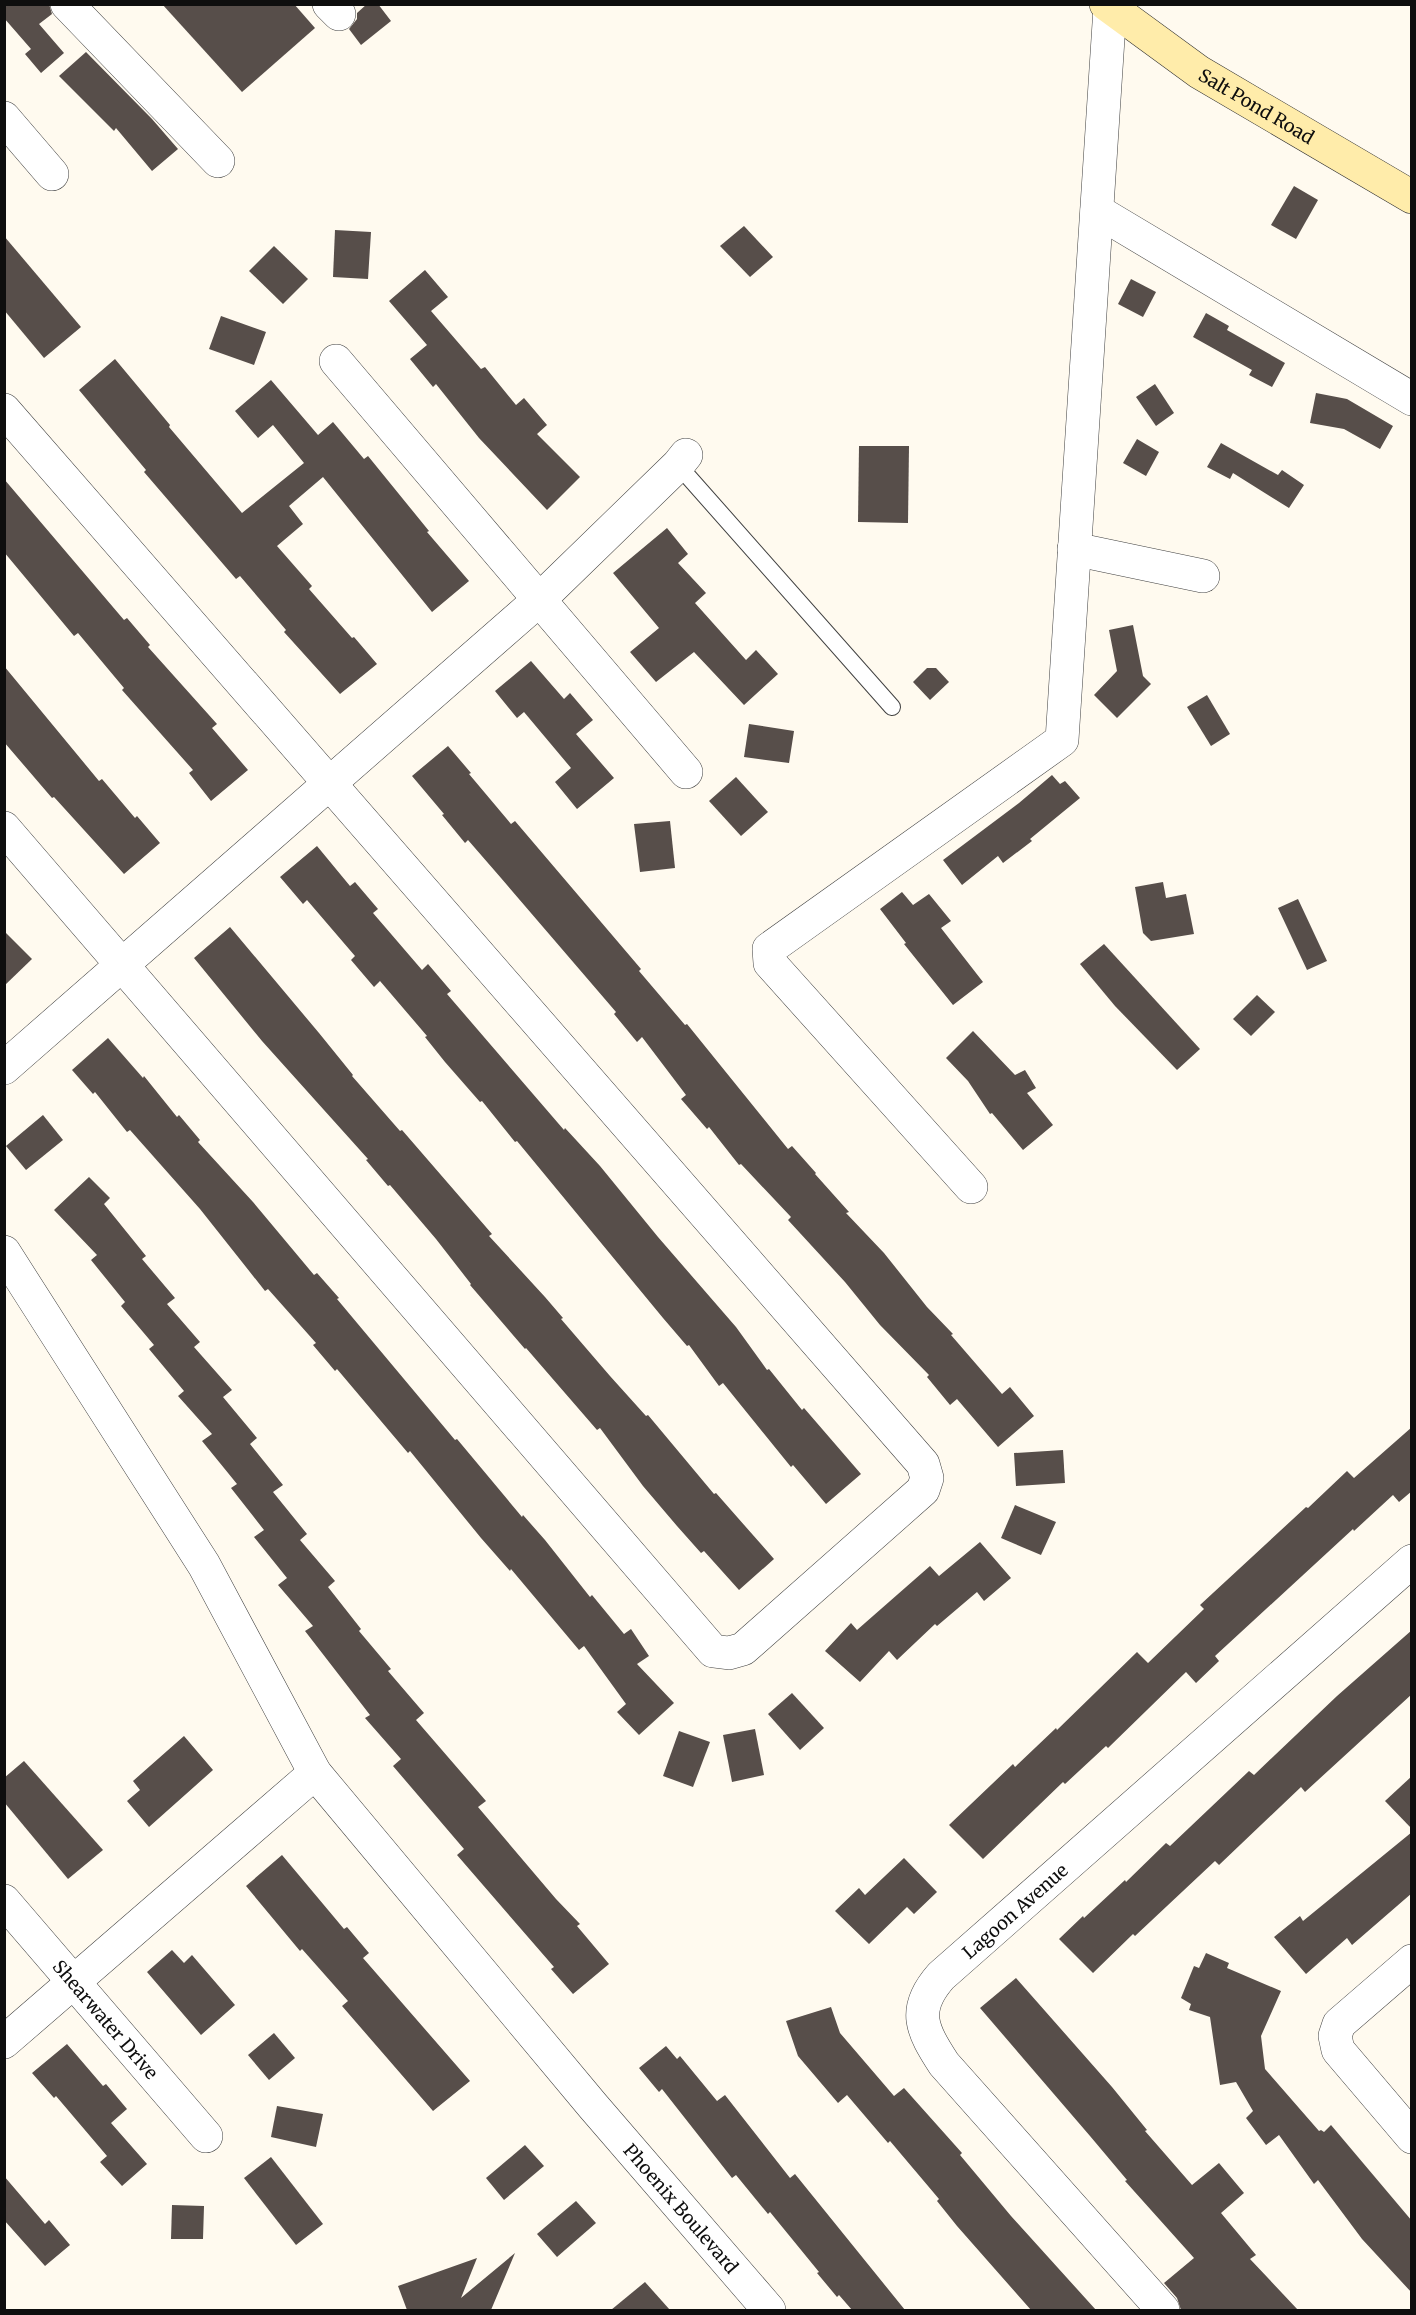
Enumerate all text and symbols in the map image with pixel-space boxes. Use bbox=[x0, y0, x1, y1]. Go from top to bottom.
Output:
street label: Salt Pond Road bbox=[1195, 63, 1319, 149]
street label: Lagoon Avenue bbox=[957, 1858, 1072, 1963]
street label: Shearwater Drive bbox=[48, 1955, 163, 2084]
street label: Phoenix Boulevard bbox=[619, 2139, 744, 2278]

